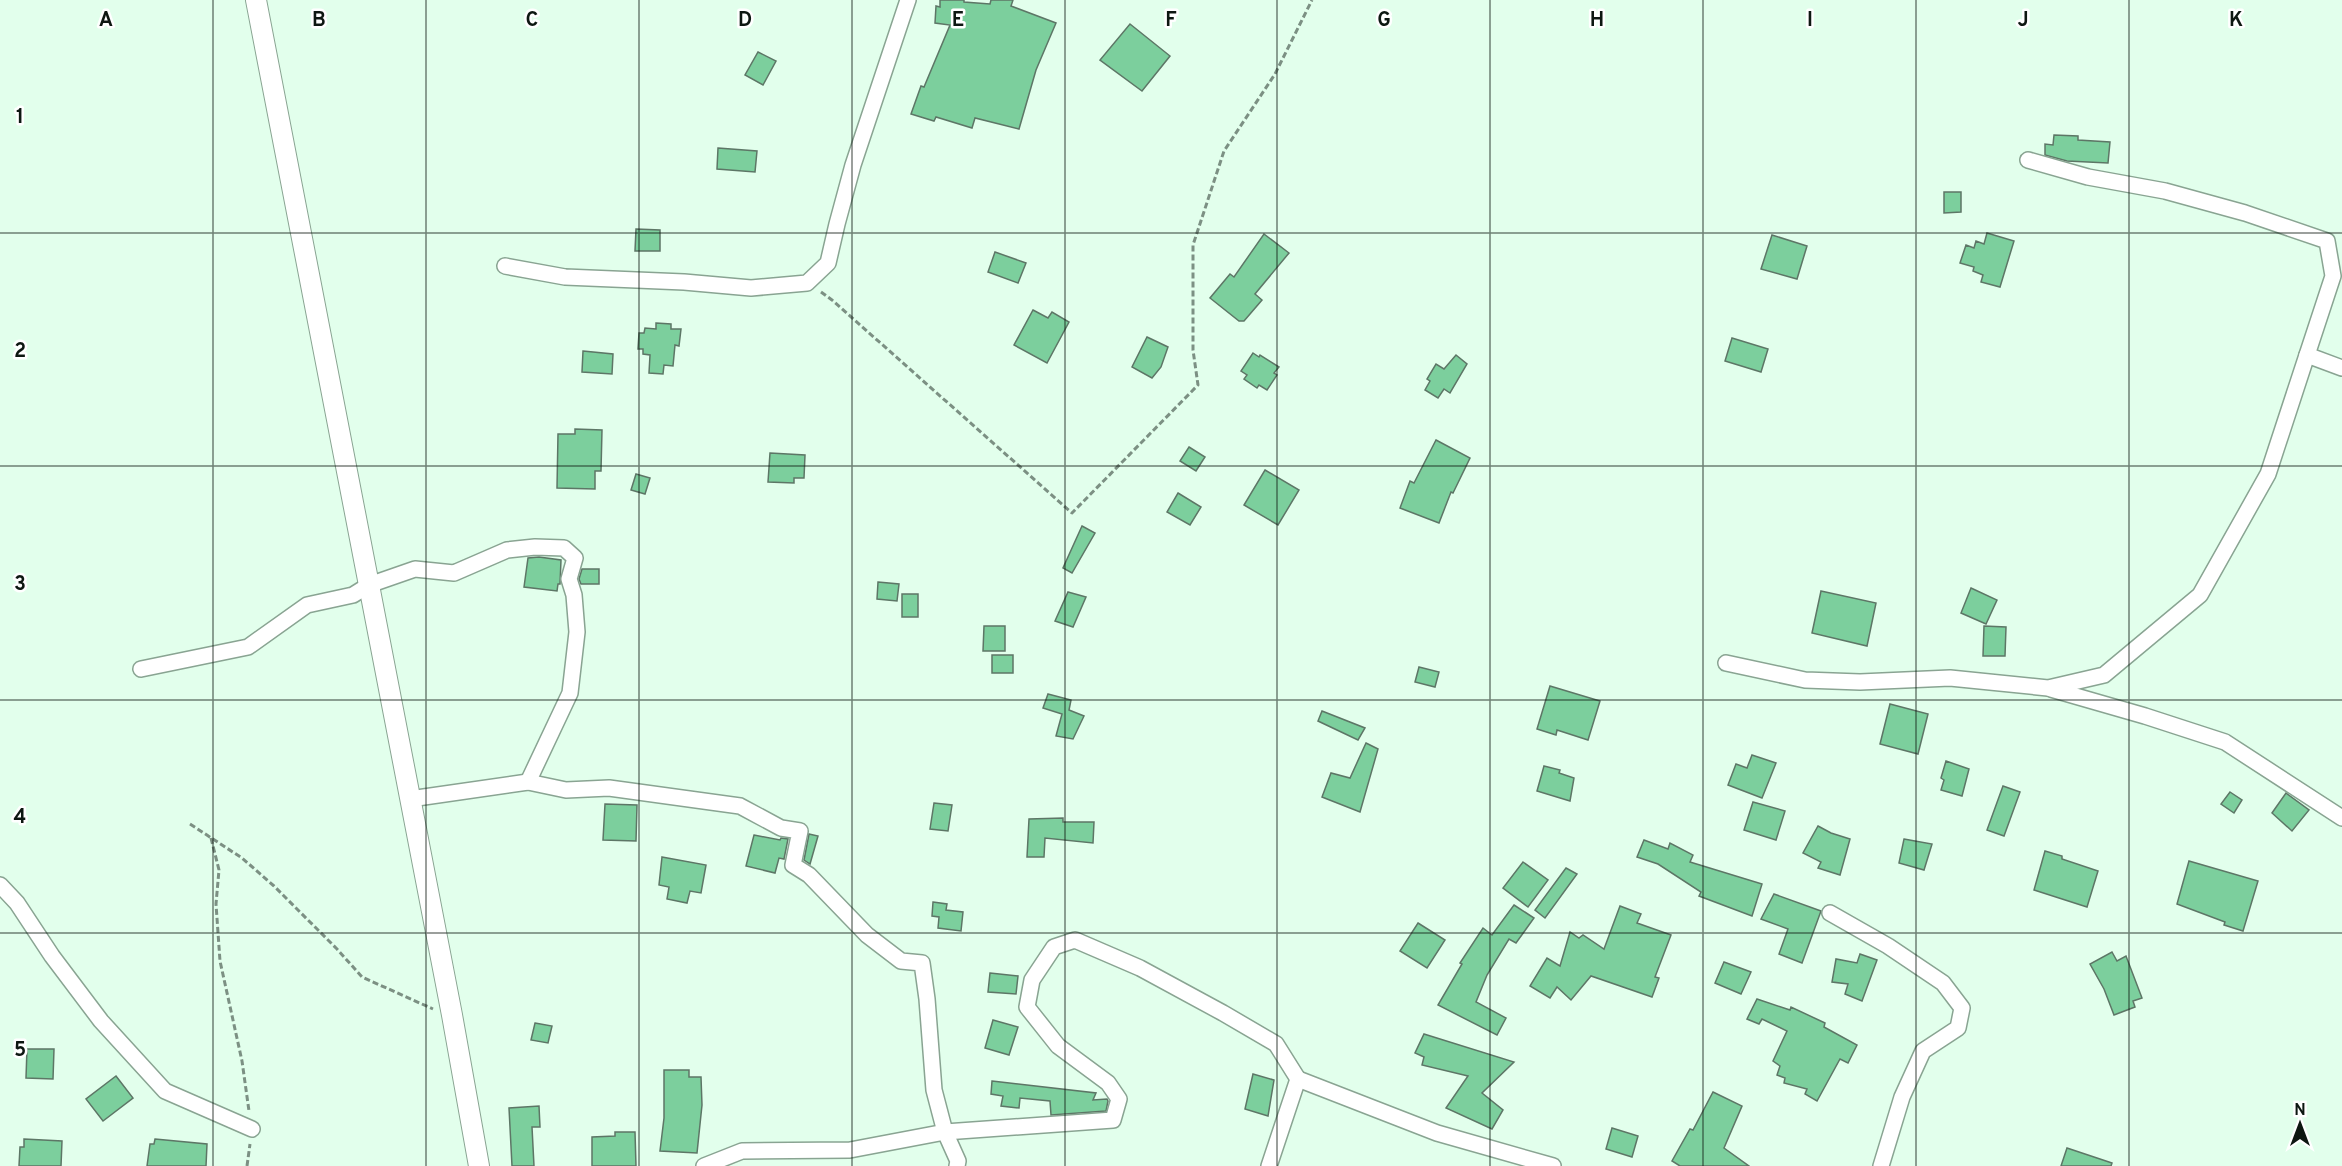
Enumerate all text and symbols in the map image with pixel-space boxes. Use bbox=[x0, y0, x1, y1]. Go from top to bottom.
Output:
text: A bbox=[99, 8, 113, 34]
text: B bbox=[312, 8, 326, 34]
text: C bbox=[526, 8, 538, 34]
text: D bbox=[738, 8, 752, 34]
text: E bbox=[952, 8, 964, 34]
text: F bbox=[1165, 8, 1177, 34]
text: G bbox=[1377, 8, 1391, 34]
text: H bbox=[1590, 8, 1604, 34]
text: I bbox=[1807, 8, 1813, 34]
text: J bbox=[2017, 8, 2029, 34]
text: K bbox=[2229, 8, 2243, 34]
text: 1 bbox=[16, 105, 24, 131]
text: 2 bbox=[14, 339, 26, 365]
text: 3 bbox=[14, 572, 26, 598]
text: 4 bbox=[14, 805, 26, 831]
text: 5 bbox=[14, 1038, 26, 1064]
north arrow bbox=[2270, 1094, 2330, 1154]
text: N bbox=[2294, 1101, 2306, 1121]

